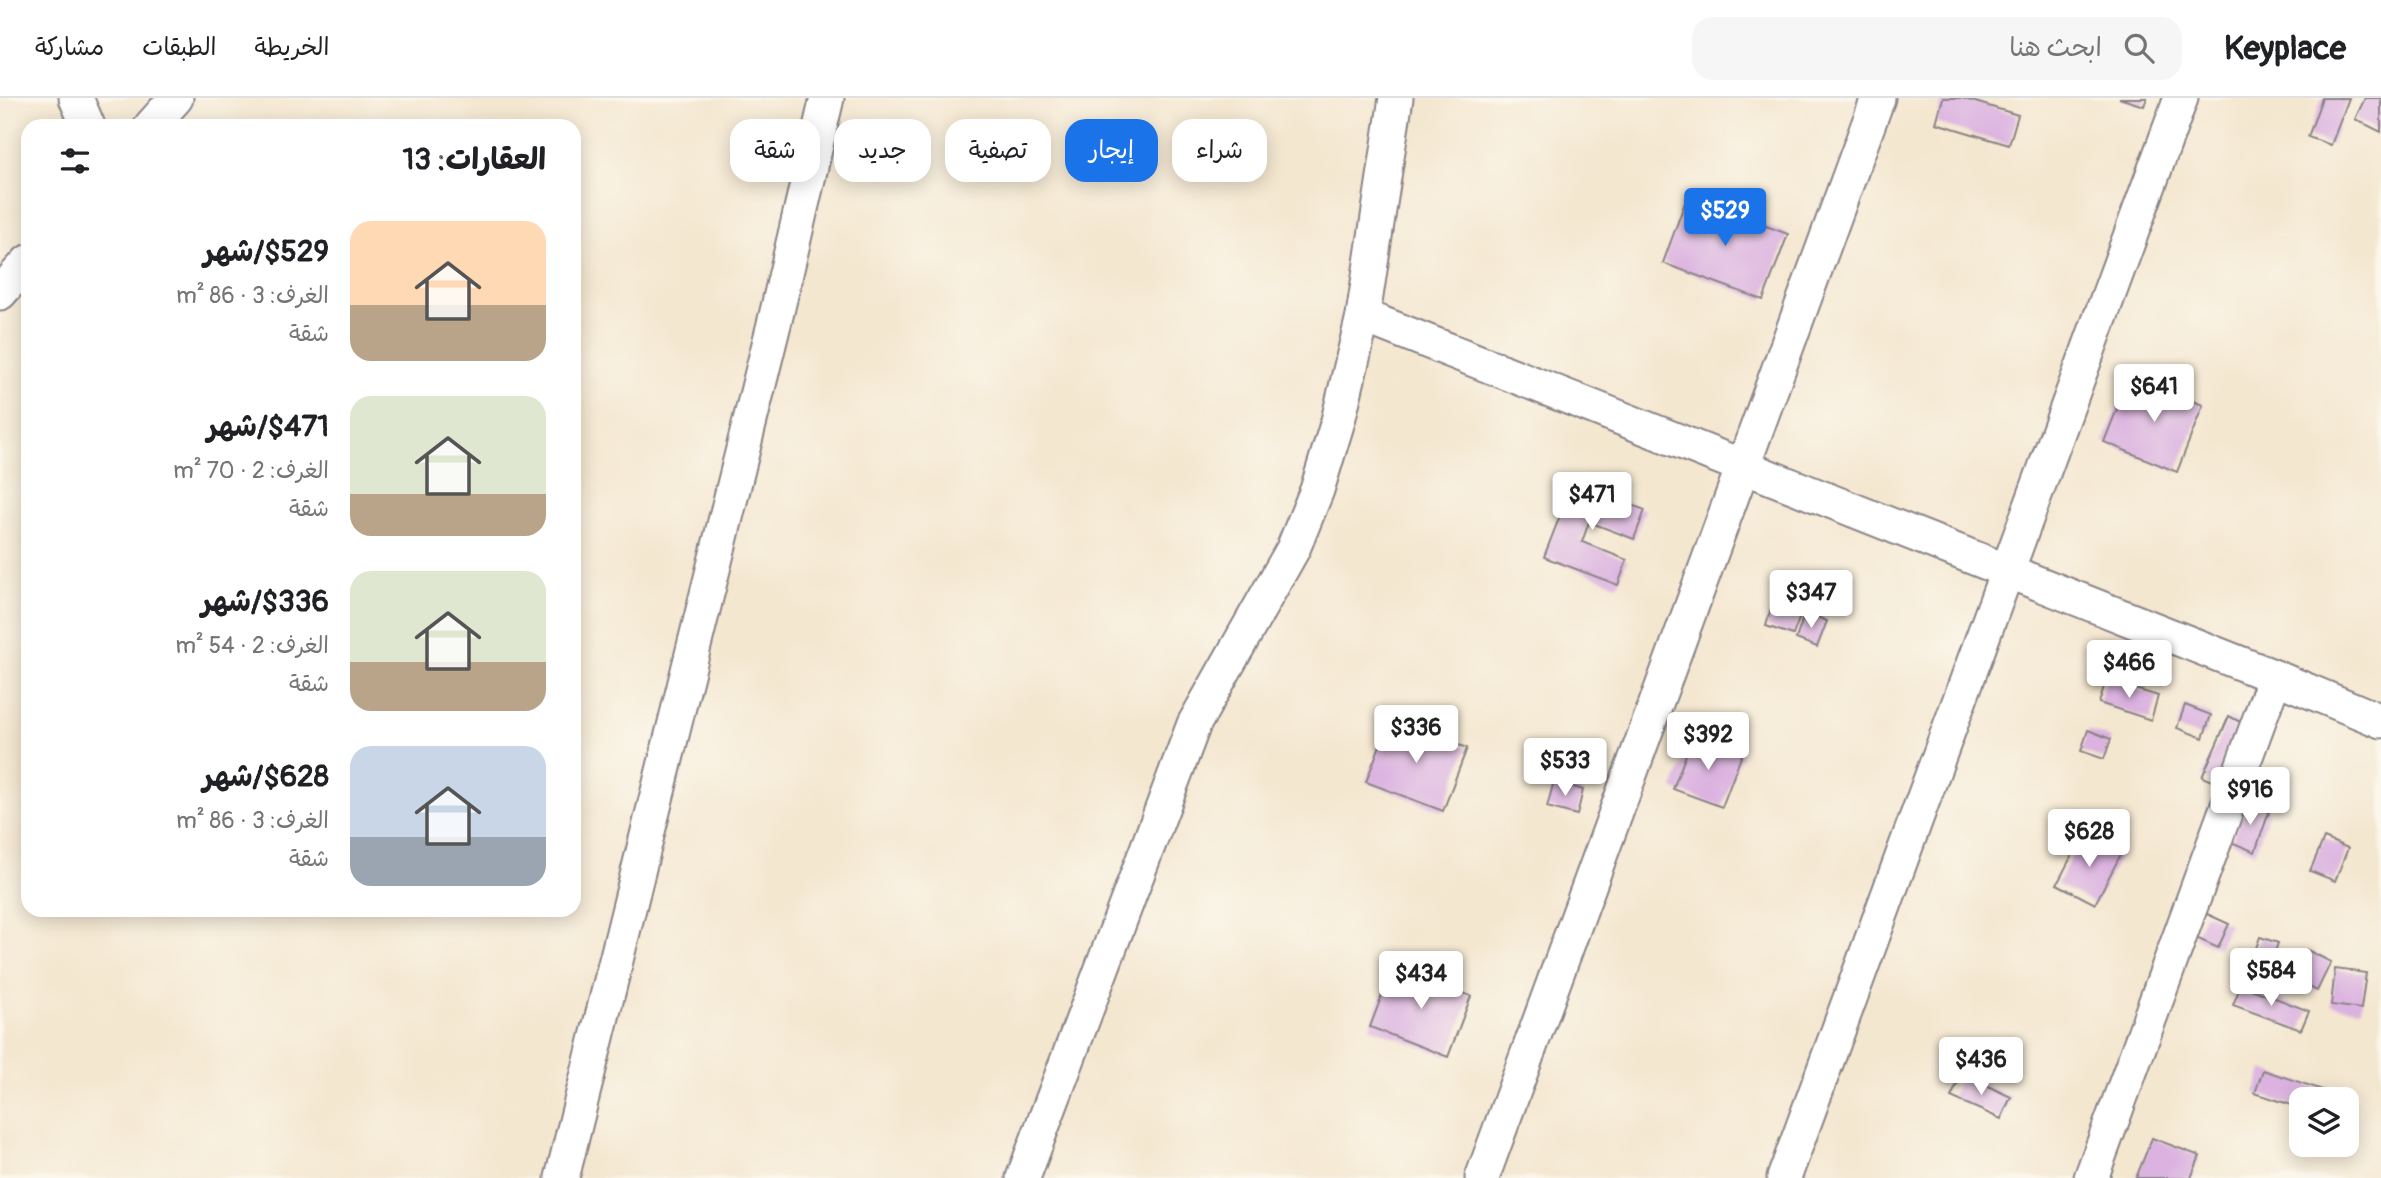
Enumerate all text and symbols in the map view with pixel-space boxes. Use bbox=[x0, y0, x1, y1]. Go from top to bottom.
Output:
search box bbox=[1692, 17, 2182, 80]
text: Keyplace bbox=[2224, 28, 2346, 69]
icon: search bbox=[2120, 29, 2158, 67]
text: ابحث هنا bbox=[2009, 32, 2102, 64]
text: مشاركة bbox=[35, 33, 104, 62]
text: الطبقات bbox=[142, 33, 217, 62]
text: الخريطة bbox=[255, 33, 329, 62]
chip: شقة bbox=[730, 119, 820, 182]
chip: جديد bbox=[834, 119, 931, 182]
chip: تصفية bbox=[945, 119, 1051, 182]
chip: إيجار bbox=[1065, 119, 1158, 182]
chip: شراء bbox=[1172, 119, 1267, 182]
text: العقارات: 13 bbox=[402, 141, 546, 178]
icon: filters bbox=[56, 142, 94, 180]
pin: $529 bbox=[1684, 188, 1766, 248]
text: $529 bbox=[1700, 196, 1750, 225]
text: $529/شهر bbox=[204, 233, 329, 270]
icon: home bbox=[406, 249, 490, 333]
text: الغرف: 3 · 86 m² bbox=[176, 281, 329, 310]
text: شقة bbox=[289, 319, 329, 348]
pin: $641 bbox=[2113, 364, 2195, 424]
text: $641 bbox=[2130, 372, 2178, 401]
text: $471/شهر bbox=[207, 408, 329, 445]
icon: home bbox=[406, 424, 490, 508]
text: الغرف: 2 · 70 m² bbox=[173, 456, 329, 485]
pin: $471 bbox=[1551, 472, 1633, 532]
text: $471 bbox=[1569, 480, 1615, 509]
text: شقة bbox=[289, 494, 329, 523]
pin: $347 bbox=[1770, 570, 1852, 630]
text: $347 bbox=[1786, 578, 1836, 607]
text: $336/شهر bbox=[201, 583, 329, 620]
icon: home bbox=[406, 599, 490, 683]
text: الغرف: 2 · 54 m² bbox=[175, 631, 329, 660]
pin: $466 bbox=[2088, 640, 2170, 700]
text: $466 bbox=[2103, 648, 2155, 677]
text: شقة bbox=[289, 669, 329, 698]
pin: $336 bbox=[1375, 706, 1457, 765]
pin: $392 bbox=[1667, 712, 1749, 772]
text: $336 bbox=[1390, 713, 1442, 742]
text: $392 bbox=[1683, 720, 1733, 749]
pin: $533 bbox=[1524, 738, 1606, 798]
text: $533 bbox=[1540, 746, 1590, 775]
text: $628/شهر bbox=[203, 758, 329, 795]
pin: $916 bbox=[2209, 768, 2291, 827]
icon: home bbox=[406, 774, 490, 858]
text: $916 bbox=[2227, 775, 2273, 804]
text: الغرف: 3 · 86 m² bbox=[176, 806, 329, 835]
pin: $628 bbox=[2048, 810, 2130, 869]
text: $628 bbox=[2064, 817, 2114, 846]
text: شقة bbox=[289, 844, 329, 873]
pin: $584 bbox=[2230, 948, 2312, 1008]
pin: $434 bbox=[1380, 951, 1462, 1011]
text: $584 bbox=[2246, 956, 2296, 985]
text: $434 bbox=[1395, 959, 1447, 988]
pin: $436 bbox=[1940, 1038, 2022, 1097]
text: $436 bbox=[1955, 1045, 2007, 1074]
map controls bbox=[2289, 1087, 2359, 1157]
button: layers bbox=[2289, 1087, 2359, 1157]

